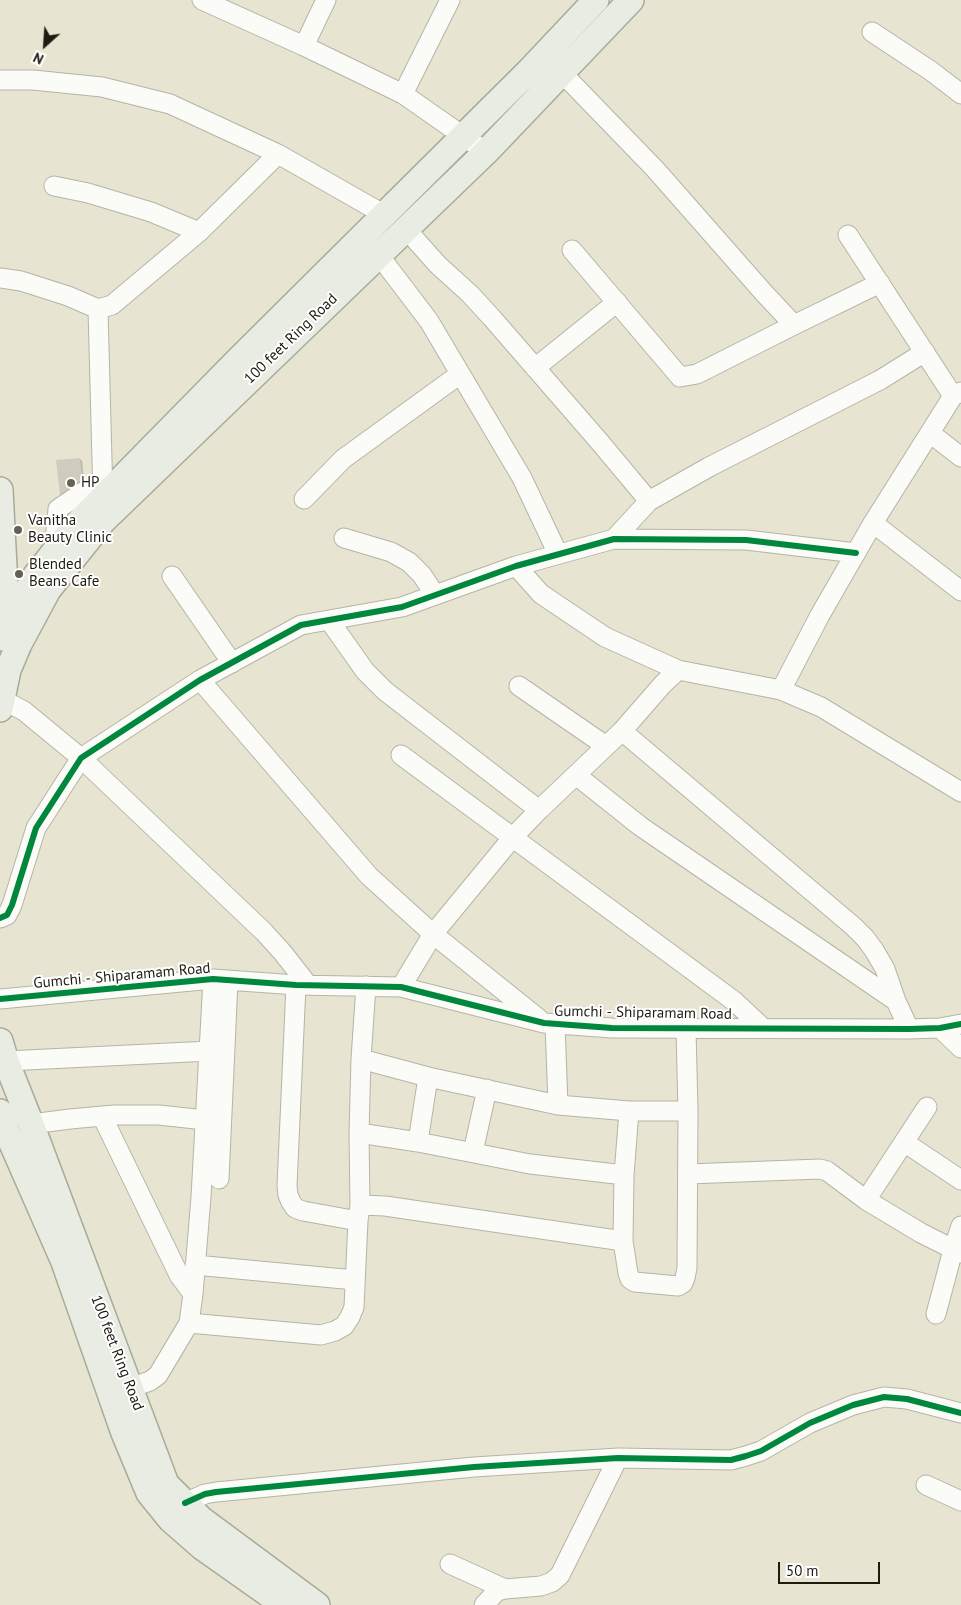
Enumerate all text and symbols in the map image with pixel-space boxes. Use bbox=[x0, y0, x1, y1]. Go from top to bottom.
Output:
north arrow bbox=[20, 20, 70, 70]
text: N bbox=[30, 48, 47, 69]
street label: 100 feet Ring Road bbox=[241, 290, 341, 388]
place label: HP bbox=[81, 474, 99, 492]
marker: HP bbox=[65, 477, 77, 489]
place label: Vanitha Beauty Clinic bbox=[28, 512, 112, 547]
marker: Vanitha Beauty Clinic bbox=[12, 524, 24, 536]
place label: Blended Beans Cafe bbox=[29, 556, 99, 591]
marker: Blended Beans Cafe bbox=[13, 568, 25, 580]
street label: Gumchi - Shiparamam Road bbox=[33, 959, 211, 993]
street label: Gumchi - Shiparamam Road bbox=[554, 1002, 732, 1024]
street label: 100 feet Ring Road bbox=[87, 1293, 147, 1413]
scale bar bbox=[781, 1552, 884, 1584]
text: 50 m bbox=[786, 1561, 819, 1580]

